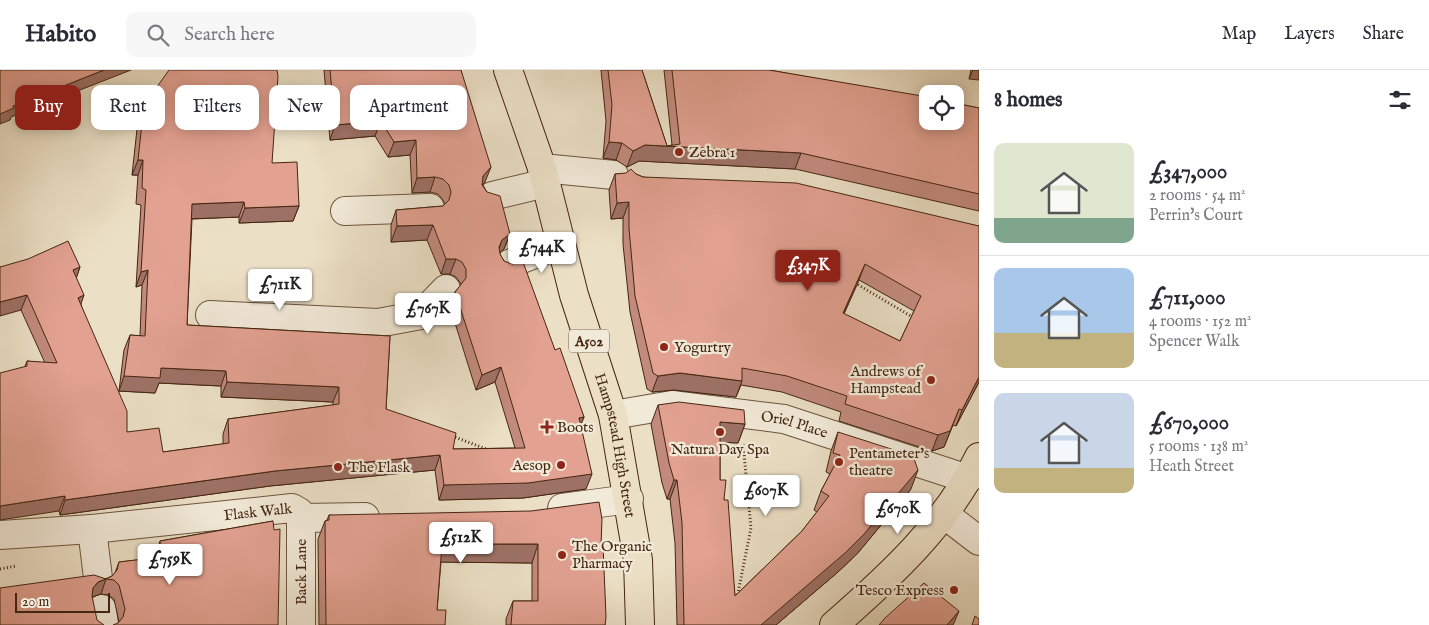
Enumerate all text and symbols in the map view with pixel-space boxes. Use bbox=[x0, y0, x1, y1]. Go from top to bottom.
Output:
search box bbox=[126, 12, 476, 57]
text: Habito bbox=[25, 19, 96, 50]
icon: search bbox=[144, 21, 172, 49]
text: Search here bbox=[184, 23, 275, 47]
text: Map bbox=[1222, 23, 1256, 46]
text: Layers bbox=[1284, 23, 1335, 46]
text: Share bbox=[1363, 23, 1404, 46]
chip: Buy bbox=[15, 85, 81, 130]
chip: Rent bbox=[91, 85, 165, 130]
chip: Filters bbox=[175, 85, 259, 130]
chip: New bbox=[269, 85, 340, 130]
chip: Apartment bbox=[350, 85, 467, 130]
map controls bbox=[919, 85, 964, 130]
button: locate bbox=[919, 85, 964, 130]
icon: filters bbox=[1386, 86, 1414, 114]
text: 8 homes bbox=[994, 87, 1062, 114]
place label: Zebra 1 bbox=[689, 143, 735, 162]
marker: Zebra 1 bbox=[673, 146, 685, 158]
text: £347,000 bbox=[1149, 159, 1227, 186]
icon: home bbox=[1034, 163, 1094, 223]
text: 2 rooms · 54 m² bbox=[1149, 186, 1246, 206]
text: Perrin's Court bbox=[1149, 206, 1243, 226]
pin: £744K bbox=[507, 232, 577, 274]
text: £744K bbox=[519, 238, 565, 258]
pin: £347K bbox=[773, 250, 843, 292]
text: £347K bbox=[786, 256, 830, 276]
pin: £711K bbox=[245, 268, 315, 311]
text: £711K bbox=[259, 275, 301, 295]
text: £711,000 bbox=[1149, 285, 1226, 312]
icon: home bbox=[1034, 288, 1094, 348]
pin: £767K bbox=[393, 292, 463, 335]
text: £767K bbox=[406, 299, 450, 319]
text: 4 rooms · 152 m² bbox=[1149, 312, 1251, 332]
road number: A502 bbox=[569, 330, 609, 352]
text: Spencer Walk bbox=[1149, 332, 1239, 352]
place label: Yogurtry bbox=[674, 338, 731, 357]
marker: Yogurtry bbox=[658, 341, 670, 353]
place label: Andrews of Hampstead bbox=[850, 362, 924, 398]
street label: Hampstead High Street bbox=[590, 371, 640, 519]
marker: Andrews of Hampstead bbox=[925, 374, 937, 386]
street label: Oriel Place bbox=[760, 407, 830, 443]
text: £670,000 bbox=[1149, 410, 1229, 437]
icon: home bbox=[1034, 413, 1094, 473]
place label: Boots bbox=[557, 418, 594, 437]
marker: Boots bbox=[541, 421, 553, 433]
marker: Natura Day Spa bbox=[714, 426, 726, 438]
text: 5 rooms · 138 m² bbox=[1149, 437, 1248, 457]
place label: Natura Day Spa bbox=[671, 440, 770, 459]
place label: Pentameter's theatre bbox=[849, 444, 929, 480]
place label: Aesop bbox=[511, 456, 551, 475]
marker: Pentameter's theatre bbox=[833, 456, 845, 468]
text: Heath Street bbox=[1149, 457, 1234, 477]
place label: The Flask bbox=[348, 458, 411, 477]
marker: Aesop bbox=[555, 459, 567, 471]
marker: The Flask bbox=[332, 461, 344, 473]
pin: £607K bbox=[731, 474, 801, 517]
text: £607K bbox=[744, 481, 788, 501]
pin: £670K bbox=[863, 492, 933, 535]
street label: Flask Walk bbox=[223, 499, 294, 525]
text: £670K bbox=[876, 499, 920, 519]
pin: £512K bbox=[426, 522, 496, 564]
text: £512K bbox=[440, 528, 482, 548]
place label: The Organic Pharmacy bbox=[572, 537, 652, 573]
street label: Back Lane bbox=[292, 539, 311, 605]
pin: £759K bbox=[135, 544, 205, 586]
marker: The Organic Pharmacy bbox=[556, 549, 568, 561]
text: £759K bbox=[149, 550, 191, 570]
place label: Tesco Express bbox=[856, 581, 944, 600]
marker: Tesco Express bbox=[948, 584, 960, 596]
scale bar bbox=[15, 590, 110, 613]
text: 20 m bbox=[22, 593, 49, 611]

